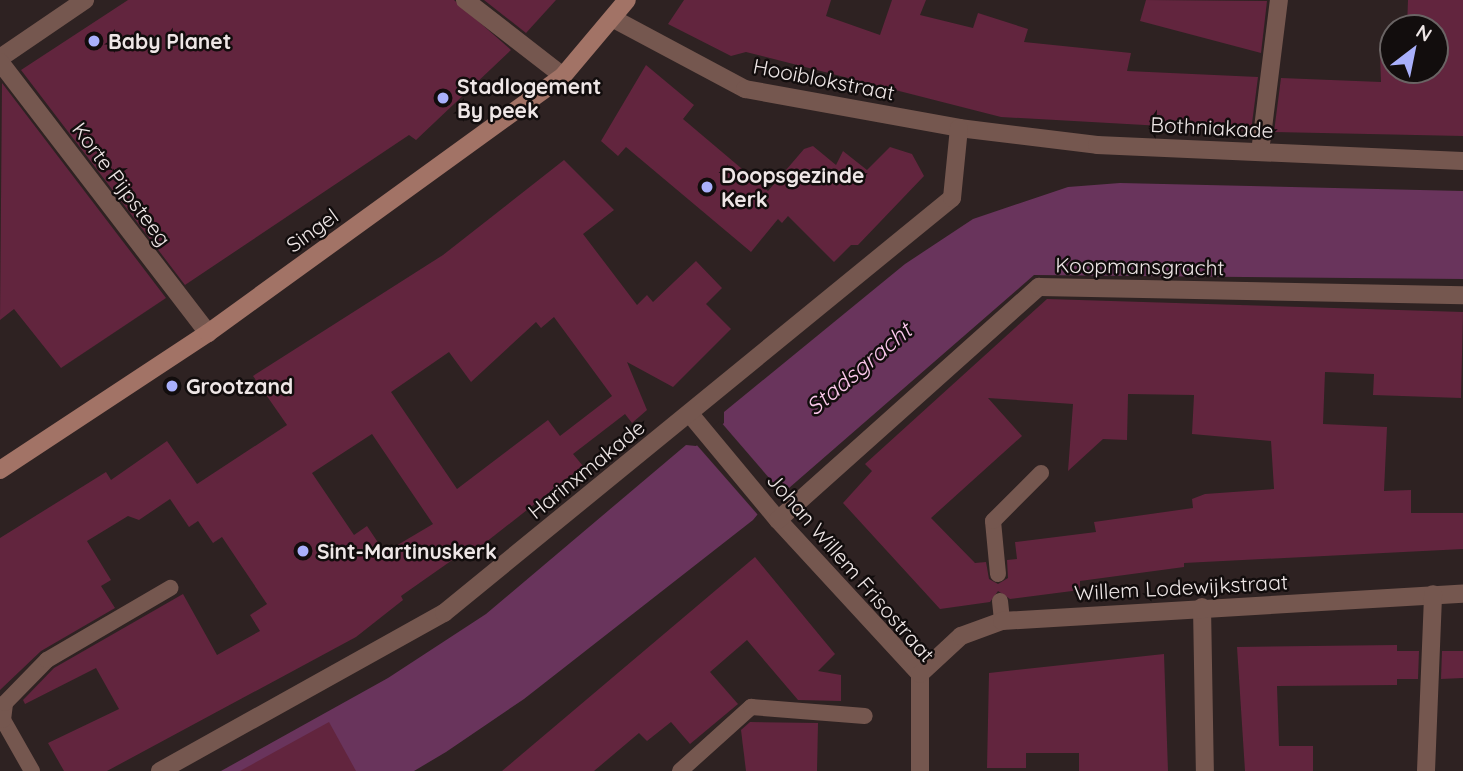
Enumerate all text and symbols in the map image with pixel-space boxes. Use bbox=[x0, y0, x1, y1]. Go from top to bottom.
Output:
north arrow bbox=[1379, 14, 1449, 84]
text: N bbox=[1412, 19, 1436, 47]
place label: Baby Planet bbox=[108, 28, 231, 54]
marker: Baby Planet bbox=[86, 33, 102, 49]
street label: Hooiblokstraat bbox=[751, 53, 897, 105]
place label: Stadlogement By peek bbox=[457, 73, 601, 123]
marker: Stadlogement By peek bbox=[435, 90, 451, 106]
street label: Bothniakade bbox=[1150, 111, 1274, 143]
street label: Korte Pijpsteeg bbox=[67, 117, 177, 251]
place label: Doopsgezinde Kerk bbox=[721, 162, 864, 212]
marker: Doopsgezinde Kerk bbox=[699, 179, 715, 195]
street label: Singel bbox=[281, 203, 343, 257]
street label: Koopmansgracht bbox=[1055, 252, 1225, 280]
water label: Stadsgracht bbox=[801, 317, 917, 421]
place label: Grootzand bbox=[186, 373, 293, 399]
marker: Grootzand bbox=[164, 378, 180, 394]
street label: Harinxmakade bbox=[522, 414, 650, 524]
street label: Johan Willem Frisostraat bbox=[762, 467, 940, 667]
place label: Sint-Martinuskerk bbox=[317, 538, 497, 564]
marker: Sint-Martinuskerk bbox=[295, 543, 311, 559]
street label: Willem Lodewijkstraat bbox=[1073, 569, 1289, 605]

